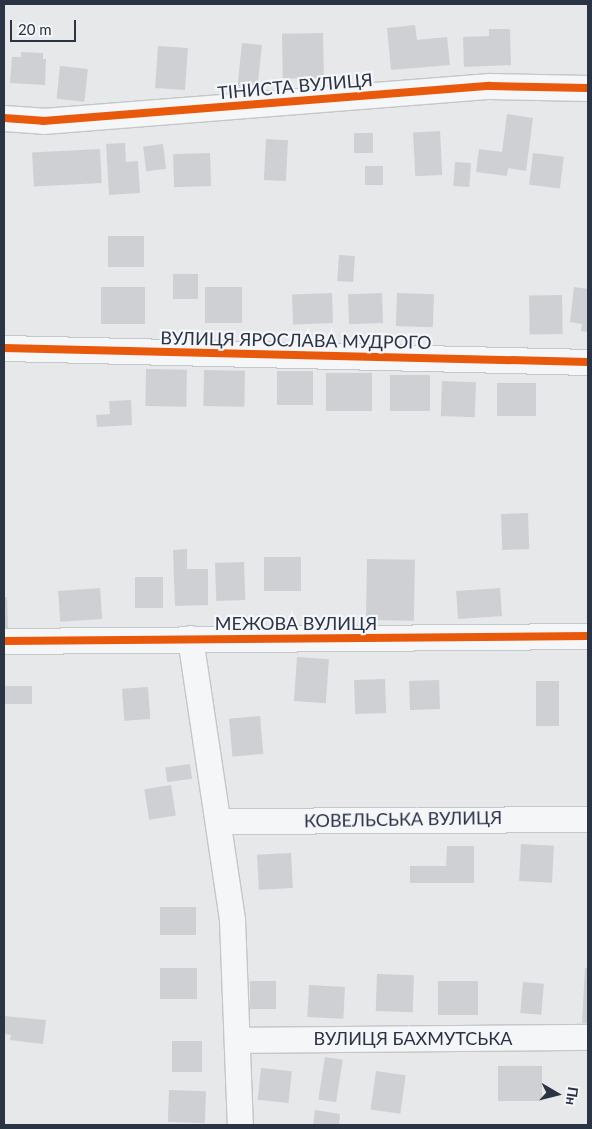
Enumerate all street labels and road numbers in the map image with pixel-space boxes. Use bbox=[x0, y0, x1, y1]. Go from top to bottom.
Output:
street label: ТІНИСТА ВУЛИЦЯ bbox=[216, 68, 374, 104]
street label: ВУЛИЦЯ ЯРОСЛАВА МУДРОГО bbox=[160, 327, 432, 353]
street label: МЕЖОВА ВУЛИЦЯ bbox=[215, 612, 377, 634]
street label: КОВЕЛЬСЬКА ВУЛИЦЯ bbox=[304, 806, 502, 832]
street label: ВУЛИЦЯ БАХМУТСЬКА bbox=[313, 1027, 513, 1049]

